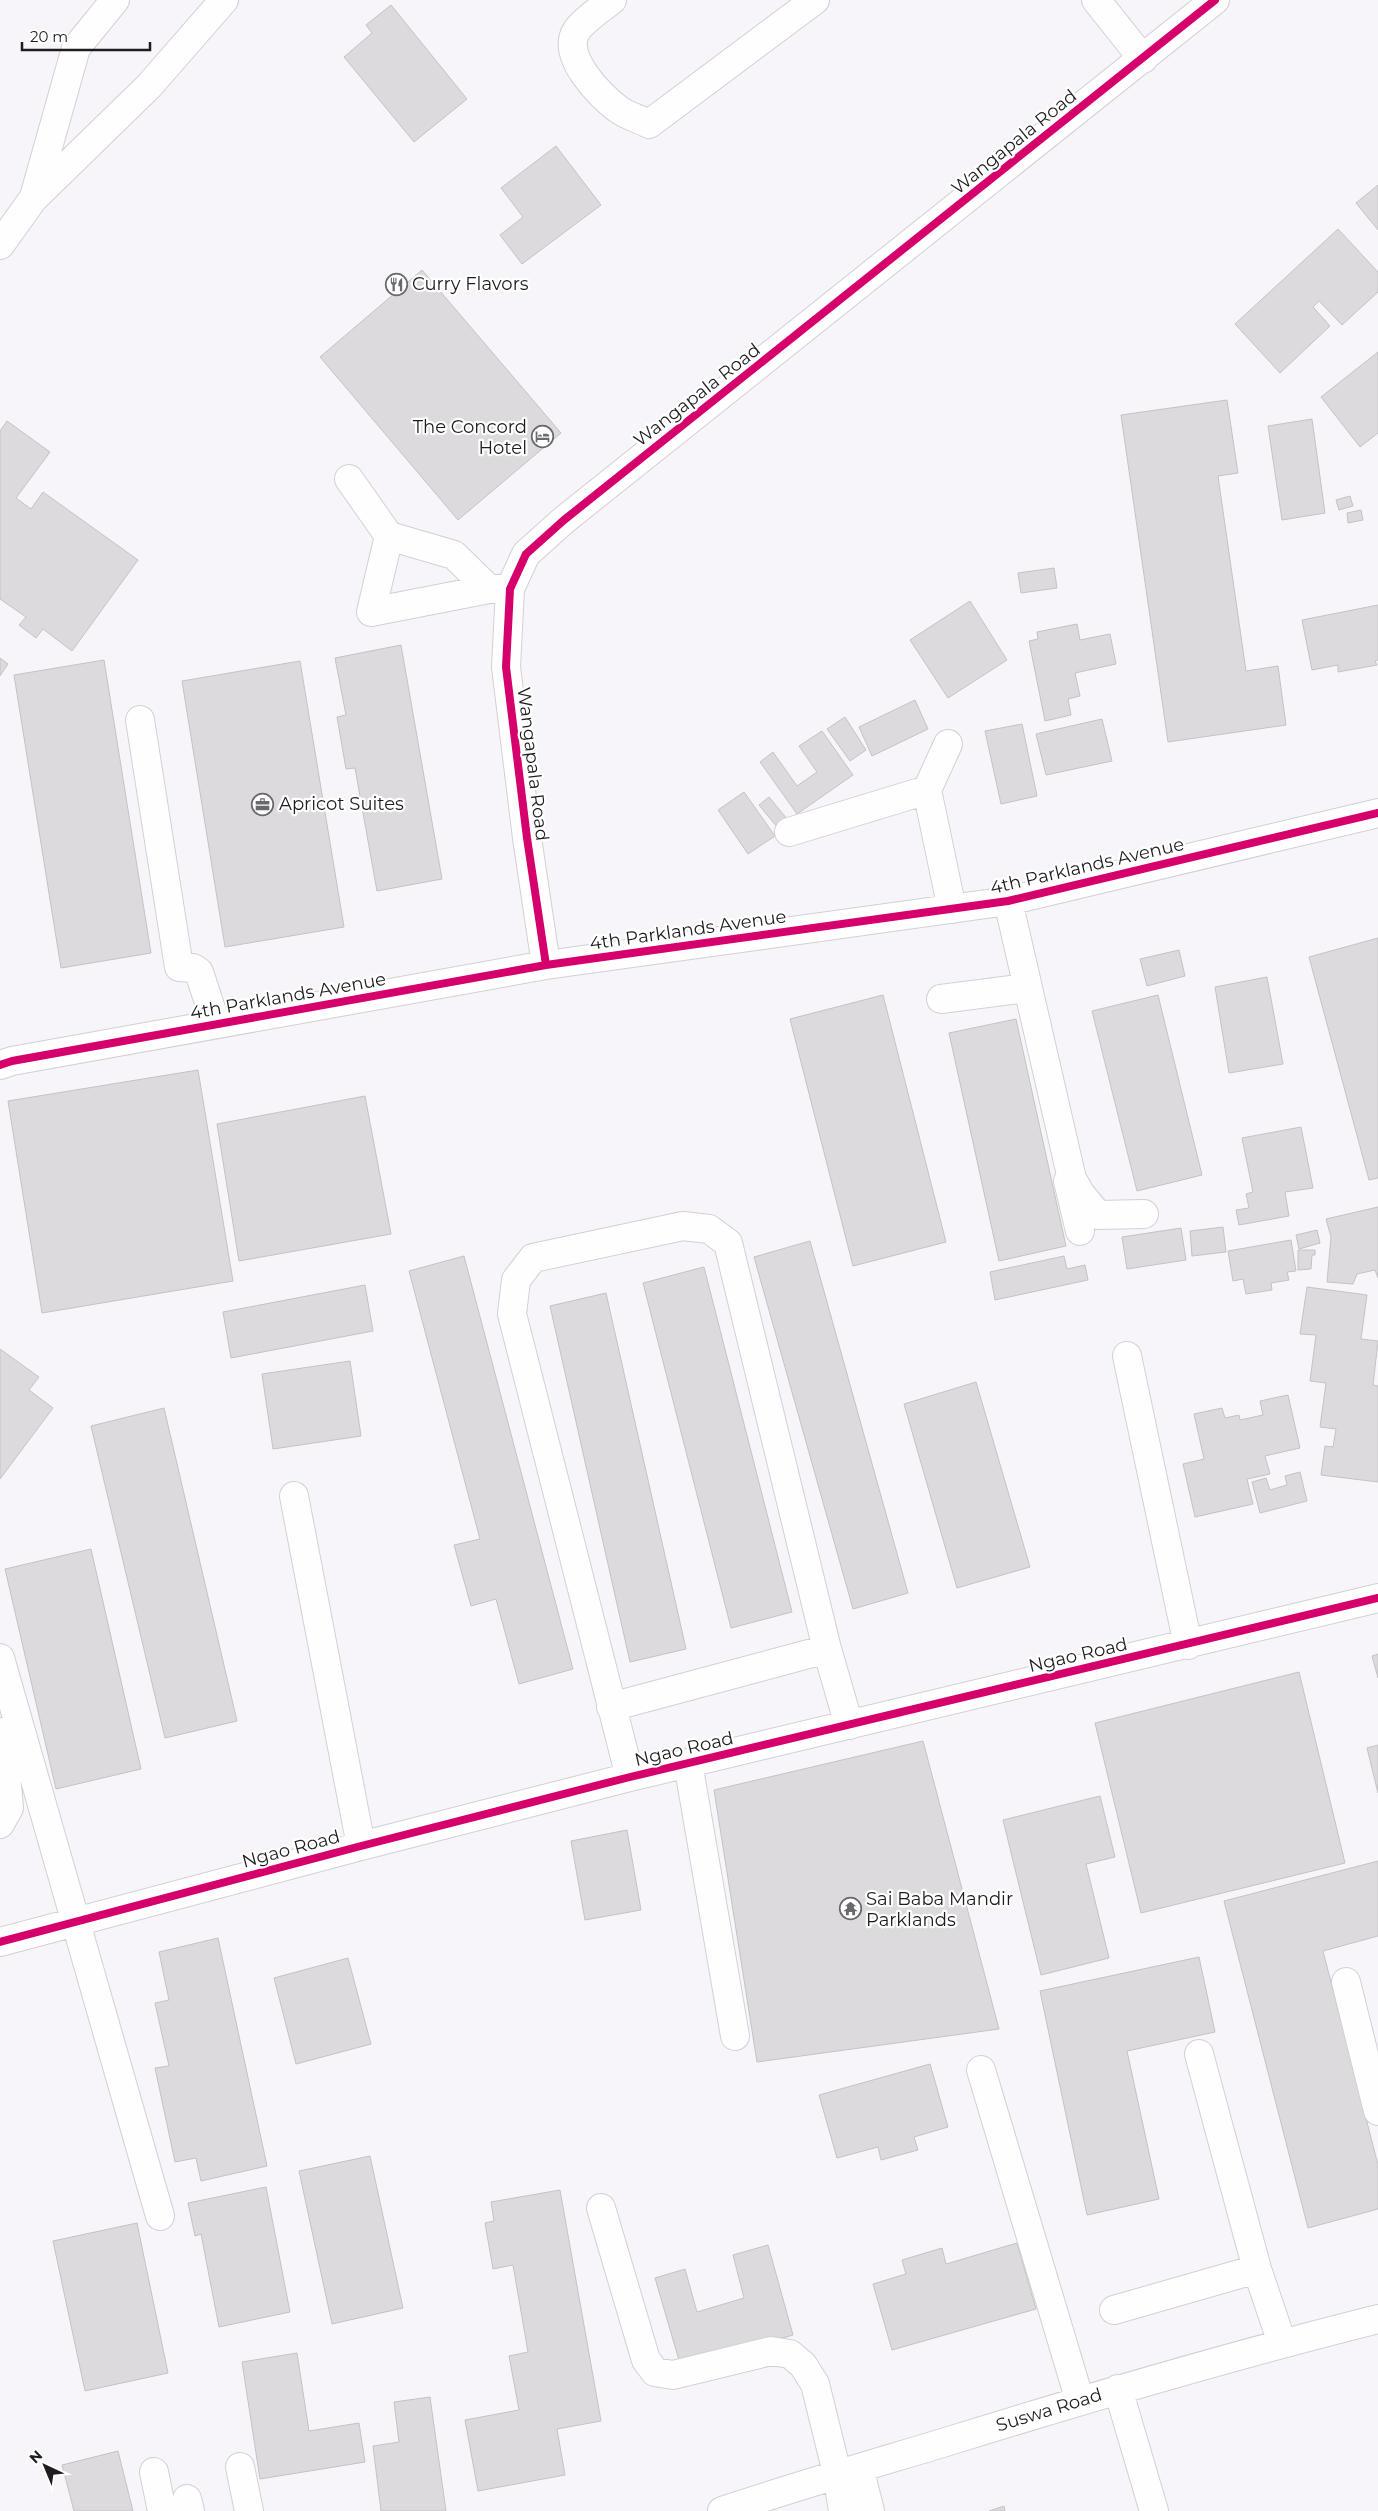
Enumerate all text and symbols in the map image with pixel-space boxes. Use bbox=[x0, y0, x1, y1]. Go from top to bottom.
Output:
scale bar bbox=[22, 20, 150, 52]
text: 20 m bbox=[30, 27, 68, 46]
street label: Wangapala Road bbox=[947, 85, 1081, 199]
restaurant icon: Curry Flavors bbox=[384, 272, 408, 296]
place label: Curry Flavors bbox=[412, 273, 529, 295]
street label: Wangapala Road bbox=[629, 339, 765, 451]
place label: The Concord Hotel bbox=[413, 416, 527, 459]
hotel icon: The Concord Hotel bbox=[531, 425, 555, 449]
street label: Wangapala Road bbox=[513, 686, 553, 842]
office icon: Apricot Suites bbox=[251, 792, 275, 816]
place label: Apricot Suites bbox=[279, 793, 404, 815]
street label: 4th Parklands Avenue bbox=[988, 833, 1186, 899]
street label: 4th Parklands Avenue bbox=[588, 905, 788, 955]
street label: 4th Parklands Avenue bbox=[188, 968, 388, 1024]
street label: Ngao Road bbox=[1026, 1633, 1130, 1677]
street label: Ngao Road bbox=[632, 1727, 736, 1771]
street label: Ngao Road bbox=[240, 1825, 342, 1873]
place label: Sai Baba Mandir Parklands bbox=[866, 1888, 1013, 1931]
temple icon: Sai Baba Mandir Parklands bbox=[838, 1897, 862, 1921]
street label: Suswa Road bbox=[993, 2383, 1105, 2437]
north arrow bbox=[20, 2441, 70, 2491]
text: N bbox=[26, 2446, 46, 2467]

